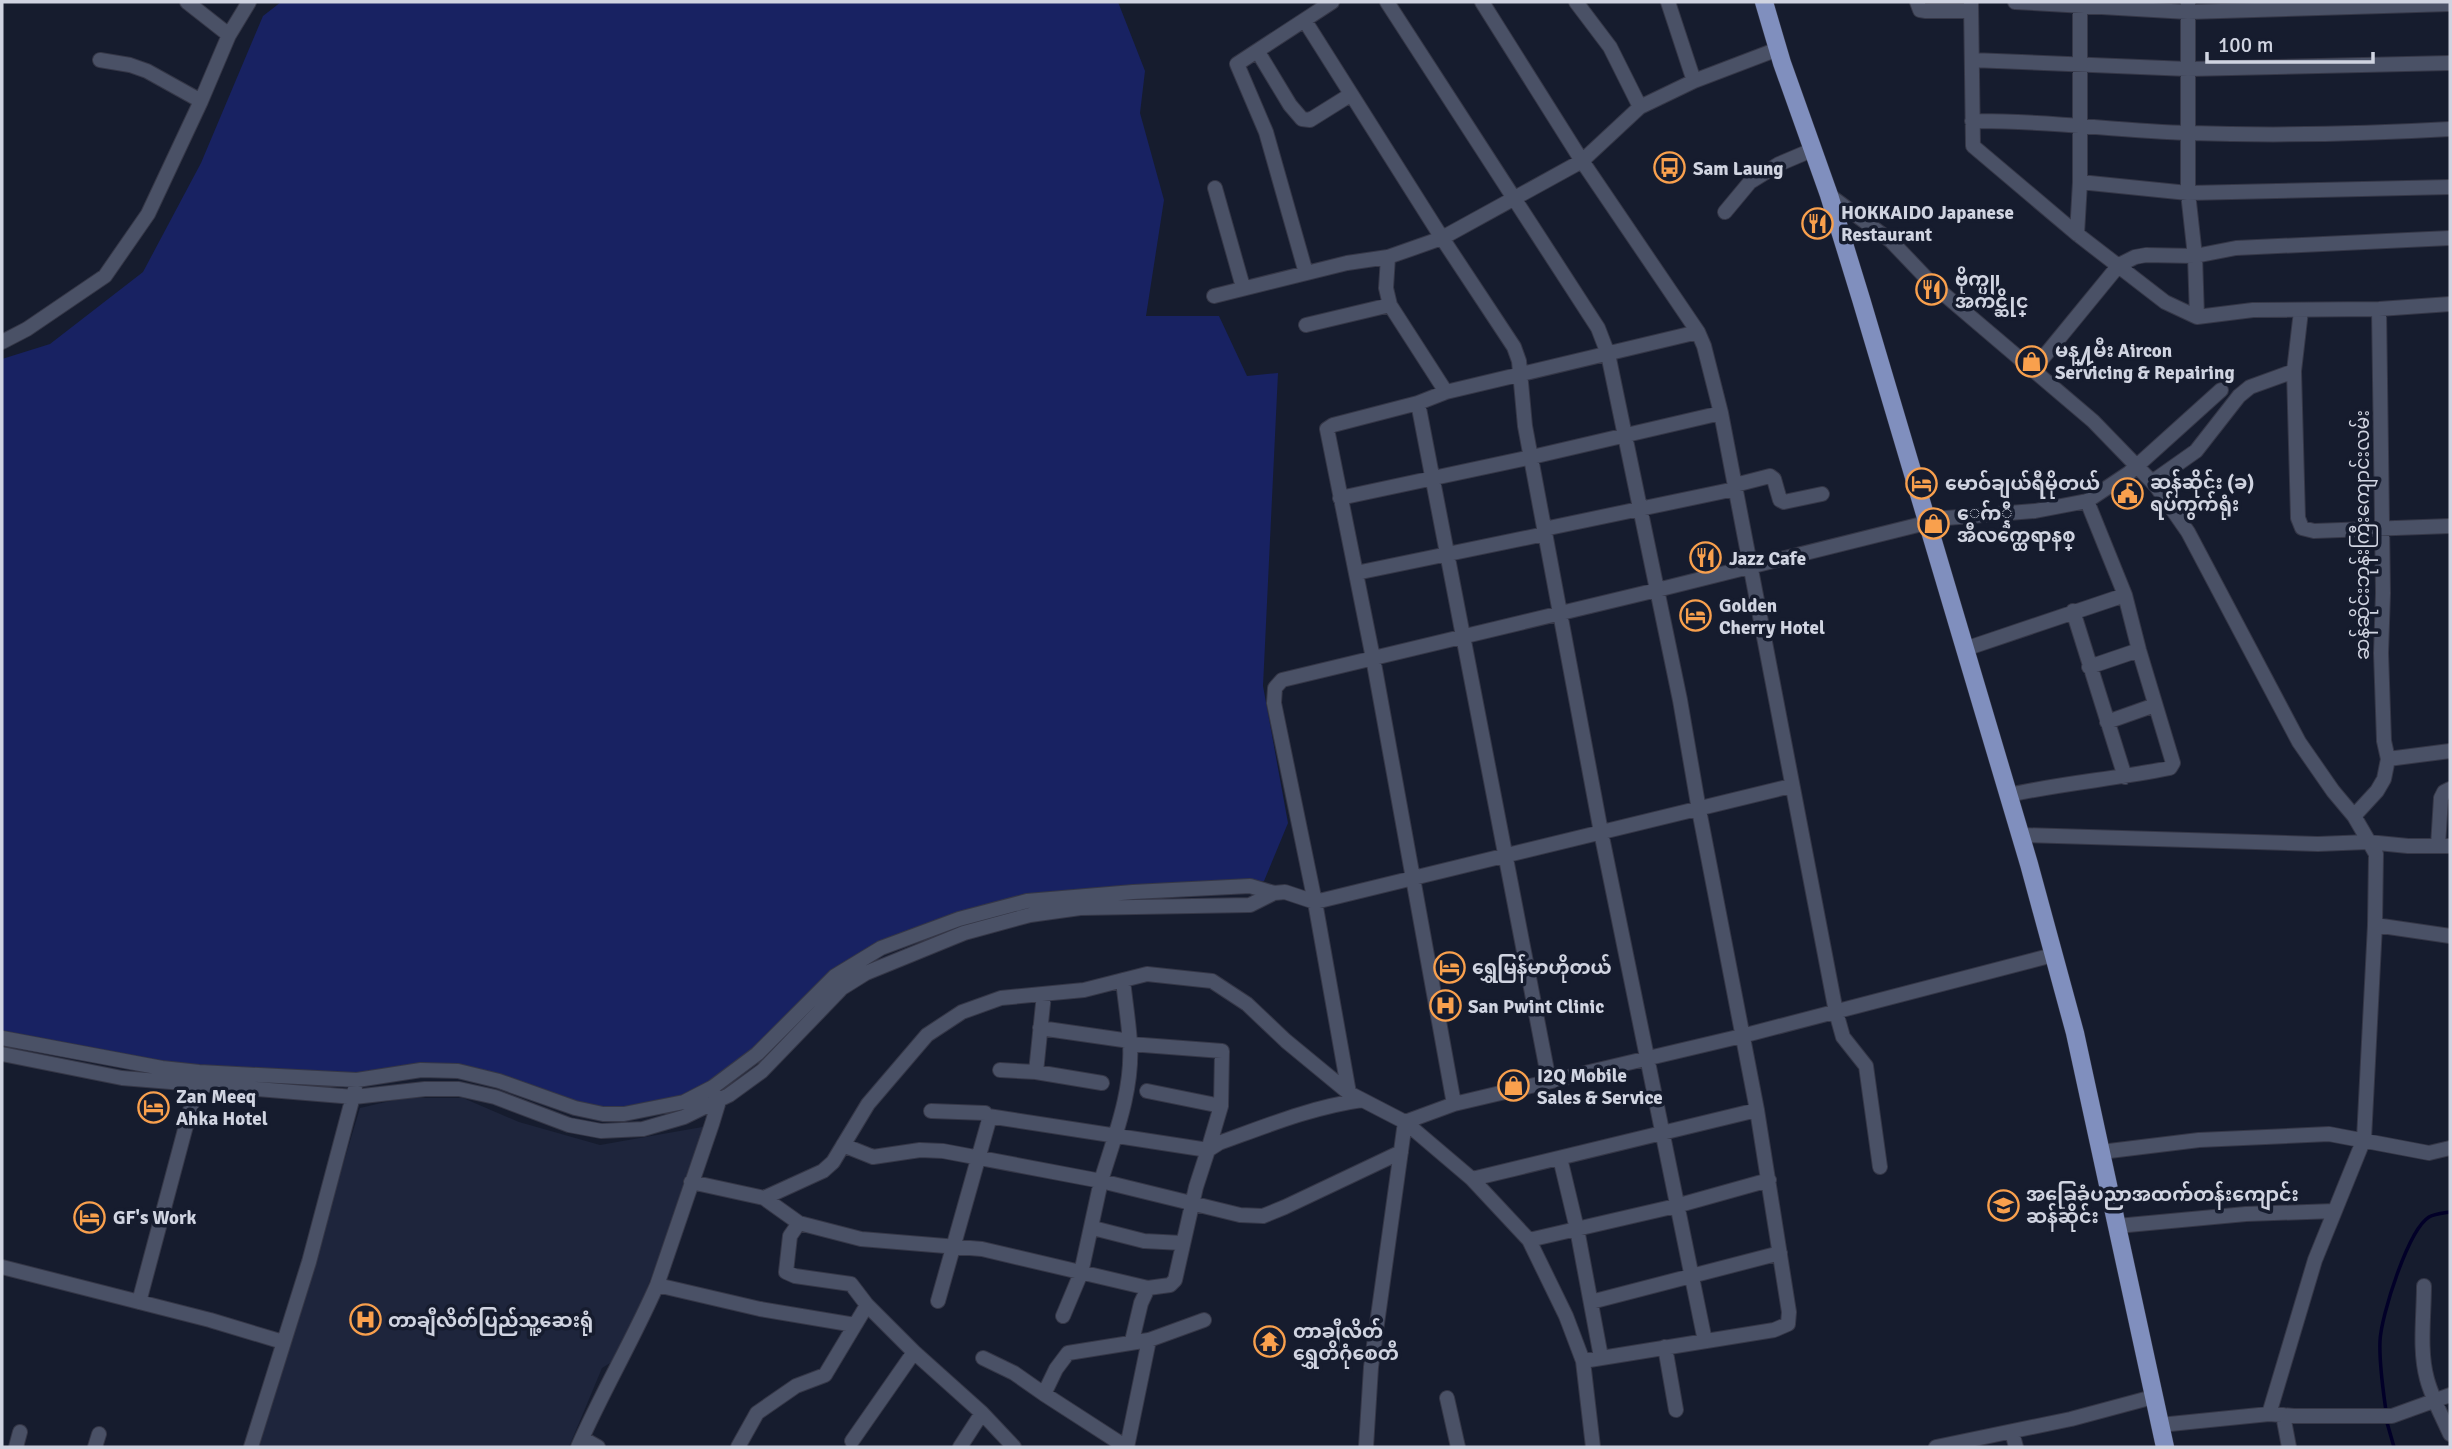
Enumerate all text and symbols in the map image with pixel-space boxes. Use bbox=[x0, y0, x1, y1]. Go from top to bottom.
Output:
scale bar bbox=[2207, 21, 2373, 65]
text: 100 m bbox=[2218, 32, 2273, 58]
bus stop icon: Sam Laung bbox=[1653, 151, 1687, 185]
place label: Sam Laung bbox=[1693, 157, 1784, 181]
place label: HOKKAIDO Japanese Restaurant bbox=[1841, 201, 2014, 247]
restaurant icon: HOKKAIDO Japanese Restaurant bbox=[1801, 206, 1835, 240]
place label: ဗိုက္ပူ အကင္ဆိုင္ bbox=[1955, 266, 2028, 317]
restaurant icon: ဗိုက္ပူ အကင္ဆိုင္ bbox=[1915, 273, 1949, 307]
place label: မန္႔မီး Aircon Servicing & Repairing bbox=[2055, 337, 2235, 385]
shop icon: မန္႔မီး Aircon Servicing & Repairing bbox=[2015, 344, 2049, 378]
street label: ဆန်ဆိုင်းဘုန်းကြီးကျောင်းလမ်း bbox=[2348, 410, 2379, 660]
hotel icon: မောဝ်ချယ်ရီမိုတယ် bbox=[1905, 466, 1939, 500]
place label: ဆန်ဆိုင်း (ခ) ရပ်ကွက်ရုံး bbox=[2150, 469, 2254, 520]
place label: မောဝ်ချယ်ရီမိုတယ် bbox=[1945, 470, 2100, 500]
public building icon: ဆန်ဆိုင်း (ခ) ရပ်ကွက်ရုံး bbox=[2110, 476, 2144, 510]
place label: ေဂ်ာ္နီ အီလက္ထေရာနစ္ bbox=[1957, 500, 2075, 551]
shop icon: ေဂ်ာ္နီ အီလက္ထေရာနစ္ bbox=[1917, 507, 1951, 541]
restaurant icon: Jazz Cafe bbox=[1689, 541, 1723, 575]
place label: Jazz Cafe bbox=[1729, 547, 1806, 571]
place label: Golden Cherry Hotel bbox=[1719, 594, 1825, 640]
hotel icon: Golden Cherry Hotel bbox=[1679, 599, 1713, 633]
hotel icon: ရွှေမြန်မာဟိုတယ် bbox=[1432, 950, 1466, 984]
place label: ရွှေမြန်မာဟိုတယ် bbox=[1472, 954, 1612, 983]
hospital icon: San Pwint Clinic bbox=[1428, 989, 1462, 1023]
place label: San Pwint Clinic bbox=[1468, 995, 1604, 1019]
place label: I2Q Mobile Sales & Service bbox=[1537, 1064, 1663, 1110]
shop icon: I2Q Mobile Sales & Service bbox=[1497, 1069, 1531, 1103]
place label: Zan Meeq Ahka Hotel bbox=[176, 1085, 268, 1131]
hotel icon: Zan Meeq Ahka Hotel bbox=[136, 1090, 170, 1124]
place label: အခြေခံပညာအထက်တန်းကျောင်း ဆန်ဆိုင်း bbox=[2026, 1181, 2299, 1232]
school or university icon: အခြေခံပညာအထက်တန်းကျောင်း ဆန်ဆိုင်း bbox=[1986, 1188, 2020, 1222]
hotel icon: GF's Work bbox=[73, 1200, 107, 1234]
place label: GF's Work bbox=[113, 1206, 196, 1230]
hospital icon: တာချီလိတ်ပြည်သူ့ဆေးရုံ bbox=[348, 1303, 382, 1337]
place label: တာချီလိတ်ပြည်သူ့ဆေးရုံ bbox=[388, 1307, 593, 1337]
place label: တာချီလိတ် ရွှေတိဂုံစေတီ bbox=[1293, 1318, 1399, 1369]
temple icon: တာချီလိတ် ရွှေတိဂုံစေတီ bbox=[1253, 1325, 1287, 1359]

